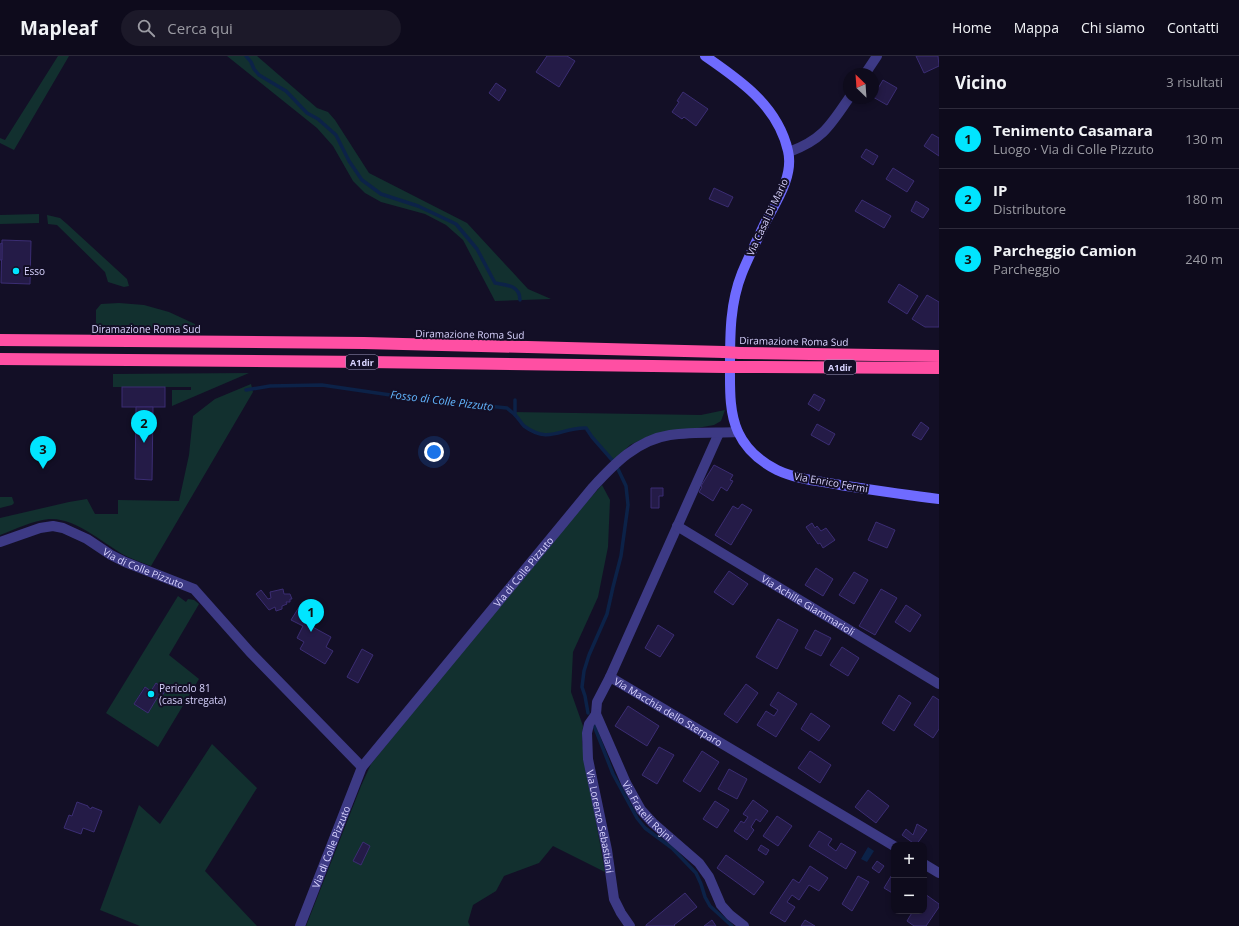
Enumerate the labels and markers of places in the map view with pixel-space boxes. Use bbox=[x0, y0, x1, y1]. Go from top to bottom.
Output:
place label: Esso bbox=[24, 264, 45, 278]
marker: Esso bbox=[11, 266, 21, 276]
pin: 2 bbox=[131, 410, 157, 443]
pin: 3 bbox=[30, 436, 56, 469]
pin: 1 bbox=[298, 599, 324, 632]
place label: Pericolo 81 (casa stregata) bbox=[159, 681, 226, 707]
marker: Pericolo 81 (casa stregata) bbox=[146, 689, 156, 699]

